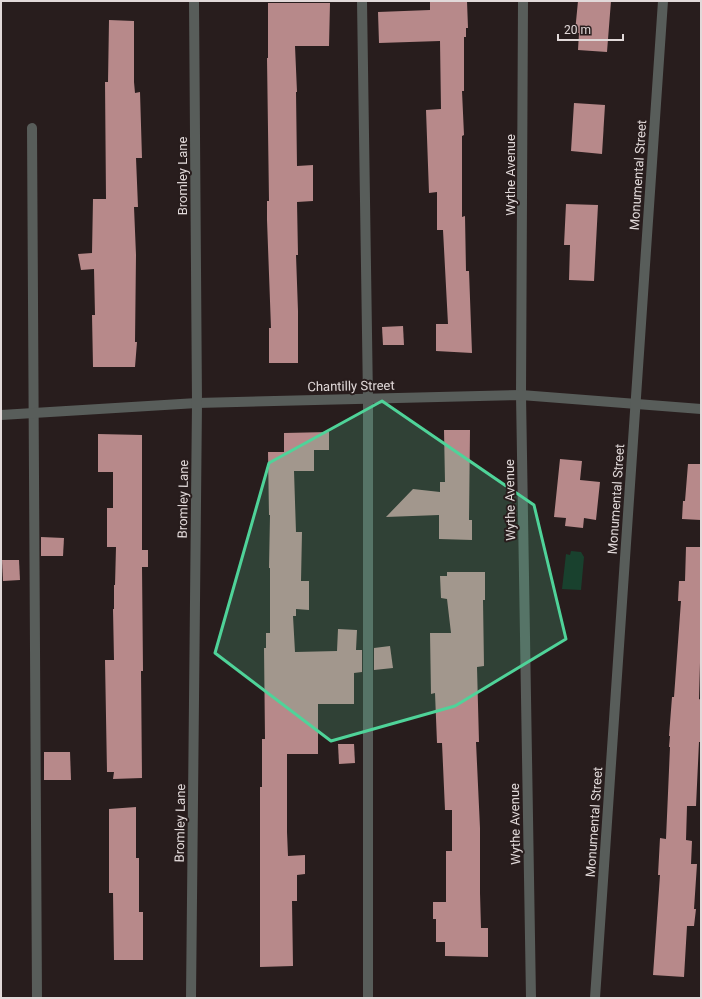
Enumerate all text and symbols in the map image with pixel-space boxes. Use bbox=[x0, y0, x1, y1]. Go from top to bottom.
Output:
scale bar bbox=[558, 16, 623, 42]
text: 20 m bbox=[564, 23, 591, 37]
street label: Monumental Street bbox=[627, 119, 649, 231]
street label: Wythe Avenue bbox=[503, 134, 518, 216]
street label: Bromley Lane bbox=[175, 137, 190, 215]
street label: Chantilly Street bbox=[307, 378, 395, 394]
street label: Monumental Street bbox=[605, 443, 627, 555]
street label: Bromley Lane bbox=[175, 459, 191, 538]
street label: Wythe Avenue bbox=[502, 459, 518, 541]
street label: Monumental Street bbox=[583, 766, 605, 878]
street label: Bromley Lane bbox=[172, 783, 188, 862]
street label: Wythe Avenue bbox=[507, 783, 523, 865]

